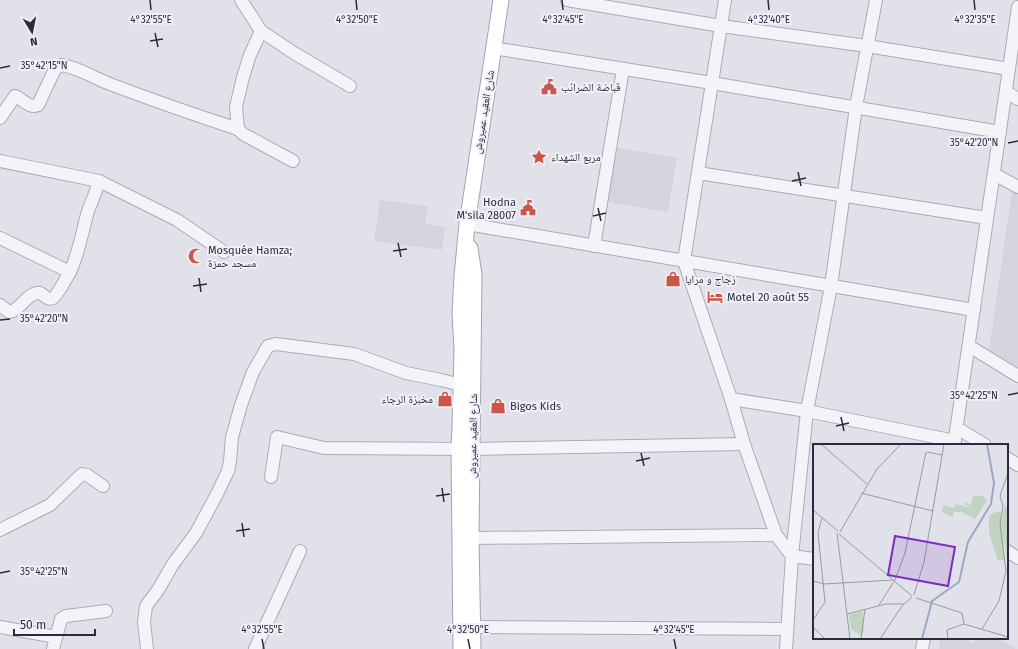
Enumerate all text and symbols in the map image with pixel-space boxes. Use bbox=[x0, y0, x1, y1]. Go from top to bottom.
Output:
north arrow bbox=[12, 12, 52, 52]
text: 4°32'55"E bbox=[130, 14, 172, 26]
text: 4°32'50"E bbox=[336, 14, 378, 26]
text: 4°32'45"E bbox=[542, 14, 584, 26]
text: 4°32'40"E bbox=[748, 14, 790, 26]
text: 4°32'35"E bbox=[954, 14, 996, 26]
text: N bbox=[29, 34, 38, 48]
text: 35°42'15"N bbox=[20, 60, 68, 72]
street label: شارع العقيد عميروش bbox=[471, 69, 497, 155]
public building icon: قباضة الضرائب bbox=[540, 78, 558, 96]
place label: قباضة الضرائب bbox=[561, 81, 621, 94]
text: 35°42'20"N bbox=[950, 137, 998, 149]
place icon: مربع الشهداء bbox=[530, 148, 548, 166]
place label: مربع الشهداء bbox=[551, 151, 601, 164]
place label: Hodna M'sila 28007 bbox=[456, 196, 516, 222]
public building icon: Hodna M'sila 28007 bbox=[519, 199, 537, 217]
place label: Mosquée Hamza; مسجد حمزة bbox=[208, 244, 293, 270]
mosque icon: Mosquée Hamza; مسجد حمزة bbox=[187, 247, 205, 265]
shop icon: زجاج و مرايا bbox=[664, 270, 682, 288]
place label: زجاج و مرايا bbox=[685, 273, 736, 286]
hotel icon: Motel 20 août 55 bbox=[706, 288, 724, 306]
place label: Motel 20 août 55 bbox=[727, 291, 810, 304]
text: 35°42'20"N bbox=[20, 313, 68, 325]
shop icon: مخبزة الرجاء bbox=[436, 390, 454, 408]
text: 35°42'25"N bbox=[950, 390, 998, 402]
place label: مخبزة الرجاء bbox=[382, 393, 433, 406]
street label: شارع العقيد عميروش bbox=[466, 394, 480, 478]
shop icon: Bigos Kids bbox=[489, 397, 507, 415]
place label: Bigos Kids bbox=[510, 400, 561, 413]
inset map bbox=[813, 444, 1008, 639]
text: 35°42'25"N bbox=[20, 566, 68, 578]
scale bar bbox=[14, 611, 95, 637]
text: 50 m bbox=[20, 618, 46, 632]
text: 4°32'55"E bbox=[241, 624, 283, 636]
text: 4°32'50"E bbox=[447, 624, 489, 636]
text: 4°32'45"E bbox=[653, 624, 695, 636]

